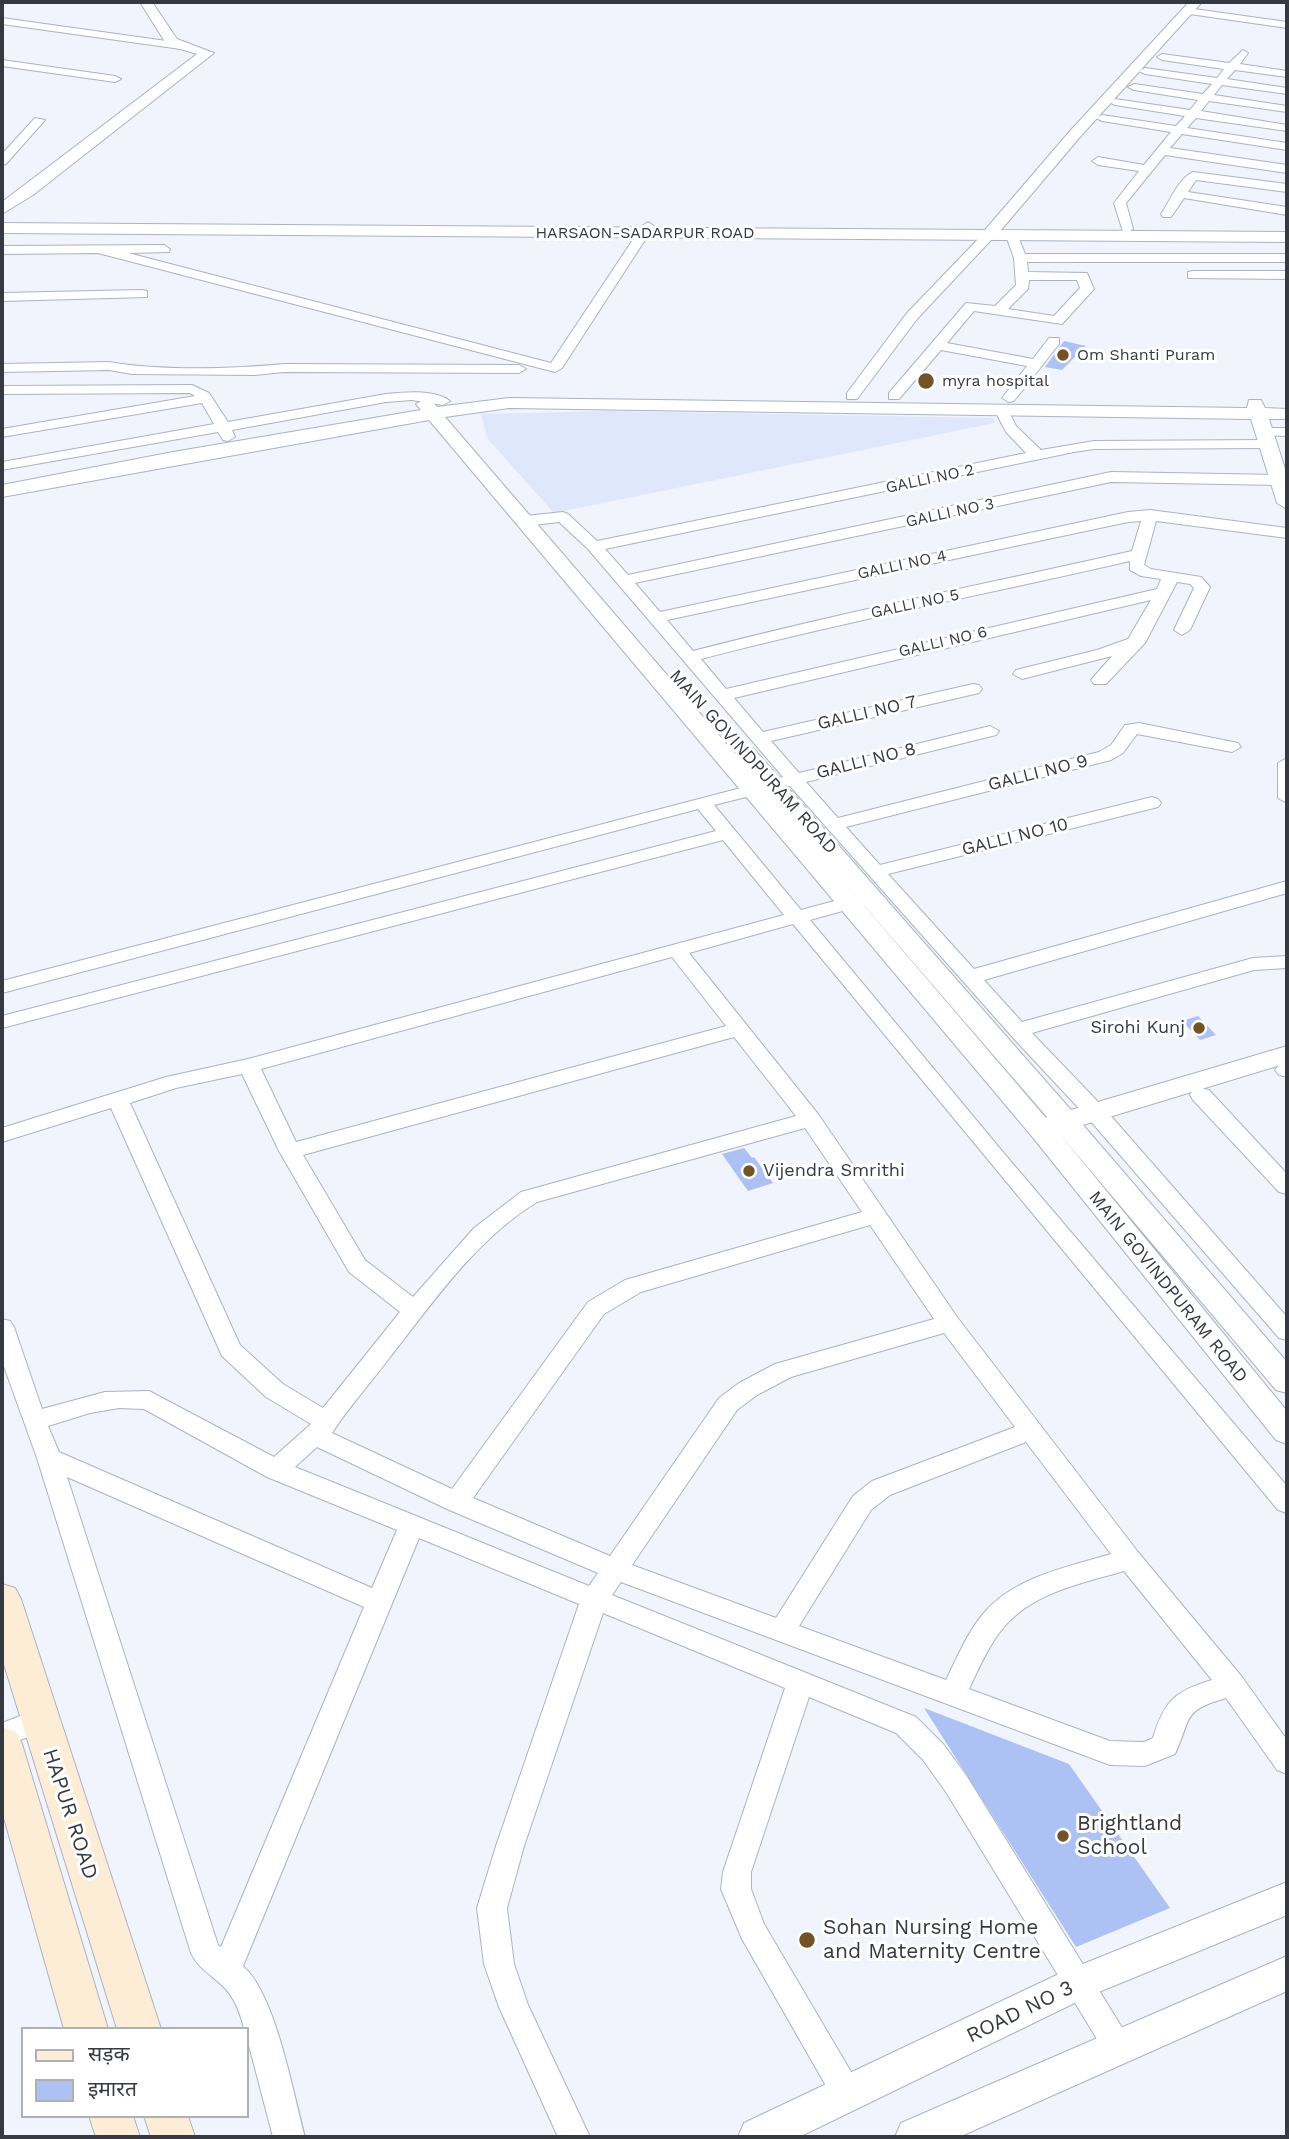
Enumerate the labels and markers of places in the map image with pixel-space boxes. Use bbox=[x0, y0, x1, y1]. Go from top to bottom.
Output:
place label: Om Shanti Puram bbox=[1077, 345, 1215, 365]
marker: Om Shanti Puram bbox=[1055, 347, 1071, 363]
marker: myra hospital bbox=[916, 371, 936, 391]
place label: myra hospital bbox=[942, 371, 1049, 391]
place label: Sirohi Kunj bbox=[1090, 1017, 1185, 1039]
marker: Sirohi Kunj bbox=[1191, 1020, 1207, 1036]
place label: Vijendra Smrithi bbox=[763, 1160, 905, 1182]
marker: Vijendra Smrithi bbox=[741, 1163, 757, 1179]
place label: Brightland School bbox=[1077, 1811, 1182, 1861]
marker: Brightland School bbox=[1055, 1828, 1071, 1844]
place label: Sohan Nursing Home and Maternity Centre bbox=[823, 1915, 1041, 1965]
marker: Sohan Nursing Home and Maternity Centre bbox=[797, 1930, 817, 1950]

